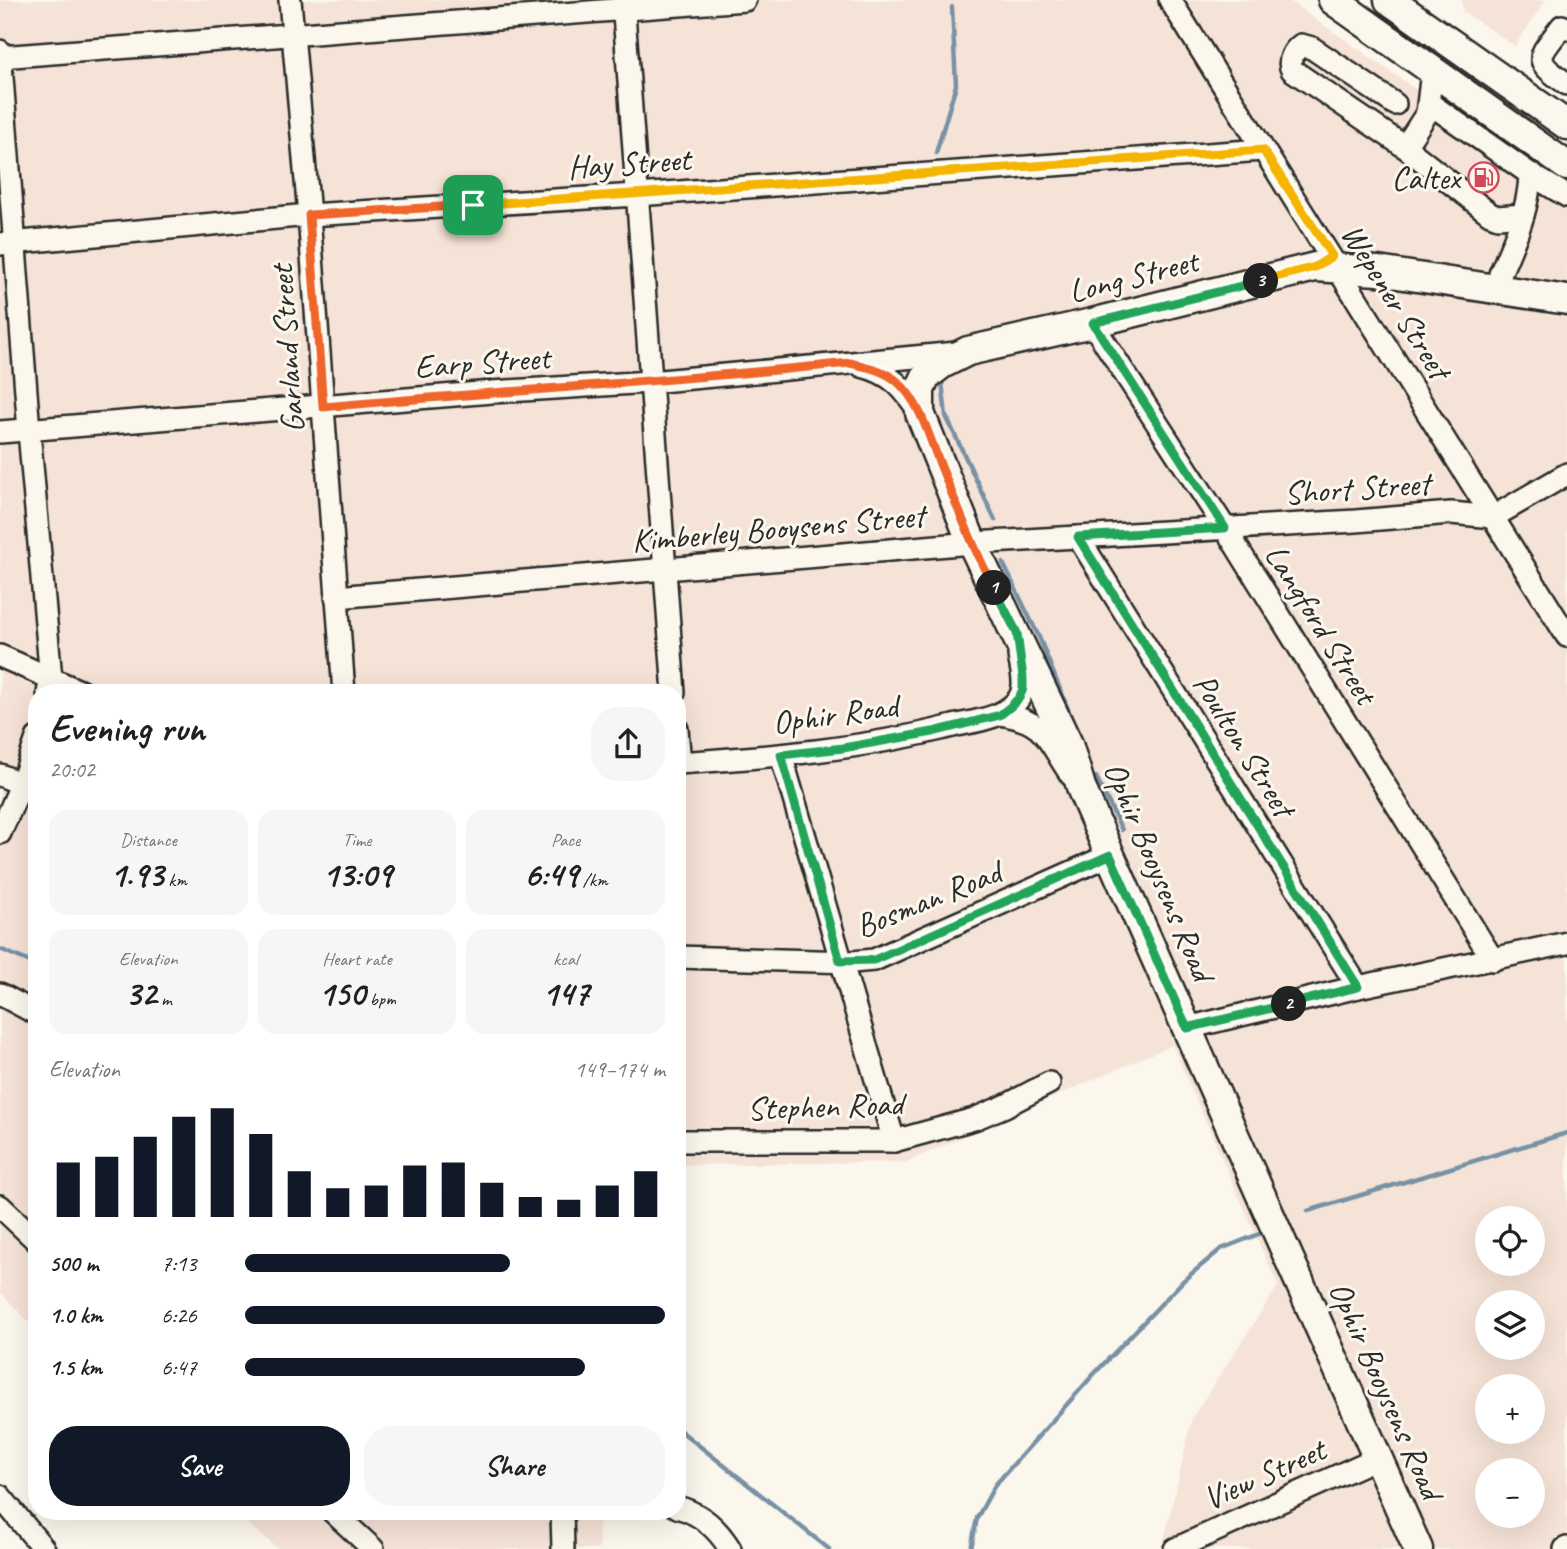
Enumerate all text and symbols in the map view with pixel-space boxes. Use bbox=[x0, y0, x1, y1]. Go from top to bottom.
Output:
street label: Hay Street bbox=[566, 138, 695, 188]
place label: Caltex bbox=[1391, 157, 1463, 199]
fuel station icon: Caltex bbox=[1466, 161, 1500, 195]
pin bbox=[443, 175, 503, 235]
icon: arrive bbox=[454, 186, 492, 224]
street label: Wepener Street bbox=[1332, 216, 1462, 390]
street label: Long Street bbox=[1064, 239, 1205, 312]
street label: Garland Street bbox=[260, 261, 314, 434]
pin: 3 bbox=[1244, 264, 1278, 298]
text: 3 bbox=[1256, 268, 1265, 292]
street label: Earp Street bbox=[413, 336, 554, 388]
street label: Short Street bbox=[1283, 462, 1435, 514]
street label: Kimberley Booysens Street bbox=[630, 494, 930, 562]
street label: Langford Street bbox=[1255, 536, 1388, 714]
pin: 1 bbox=[976, 570, 1012, 606]
text: 1 bbox=[989, 575, 998, 599]
street label: Poulton Street bbox=[1184, 666, 1307, 828]
street label: Ophir Road bbox=[770, 684, 905, 744]
text: Evening run bbox=[49, 705, 205, 752]
button: share bbox=[591, 707, 665, 781]
text: 20:02 bbox=[49, 755, 95, 784]
street label: Ophir Booysens Road bbox=[1094, 755, 1226, 991]
text: Distance bbox=[120, 828, 177, 852]
text: Time bbox=[342, 828, 372, 852]
text: Pace bbox=[551, 828, 580, 852]
street label: Bosman Road bbox=[849, 849, 1011, 947]
text: 1.93 bbox=[110, 852, 164, 897]
text: 13:09 bbox=[322, 852, 392, 897]
text: 6:49 bbox=[524, 852, 578, 897]
text: km bbox=[164, 868, 187, 892]
text: /km bbox=[578, 868, 608, 892]
text: Elevation bbox=[119, 947, 178, 971]
text: Heart rate bbox=[322, 947, 392, 971]
text: kcal bbox=[553, 947, 578, 971]
text: 32 bbox=[125, 971, 156, 1016]
text: 150 bbox=[318, 971, 365, 1016]
text: 147 bbox=[542, 971, 589, 1016]
pin: 2 bbox=[1272, 986, 1306, 1021]
text: m bbox=[156, 987, 172, 1011]
text: bpm bbox=[365, 987, 396, 1011]
text: 2 bbox=[1284, 991, 1293, 1015]
text: Elevation bbox=[49, 1055, 120, 1084]
text: 149–174 m bbox=[574, 1055, 665, 1084]
street label: Stephen Road bbox=[746, 1082, 909, 1130]
map controls bbox=[1475, 1206, 1545, 1528]
button: locate bbox=[1475, 1206, 1545, 1276]
text: 500 m bbox=[49, 1249, 98, 1278]
text: 7:13 bbox=[161, 1249, 197, 1278]
street label: Ophir Booysens Road bbox=[1319, 1275, 1455, 1510]
button: layers bbox=[1475, 1290, 1545, 1360]
text: 1.0 km bbox=[49, 1301, 103, 1330]
text: 6:26 bbox=[161, 1301, 197, 1330]
text: 1.5 km bbox=[49, 1353, 102, 1382]
text: 6:47 bbox=[161, 1353, 197, 1382]
button: + bbox=[1475, 1374, 1545, 1444]
button: Save bbox=[49, 1426, 350, 1506]
button: Share bbox=[364, 1426, 665, 1506]
street label: View Street bbox=[1196, 1427, 1334, 1519]
button: − bbox=[1475, 1458, 1545, 1528]

